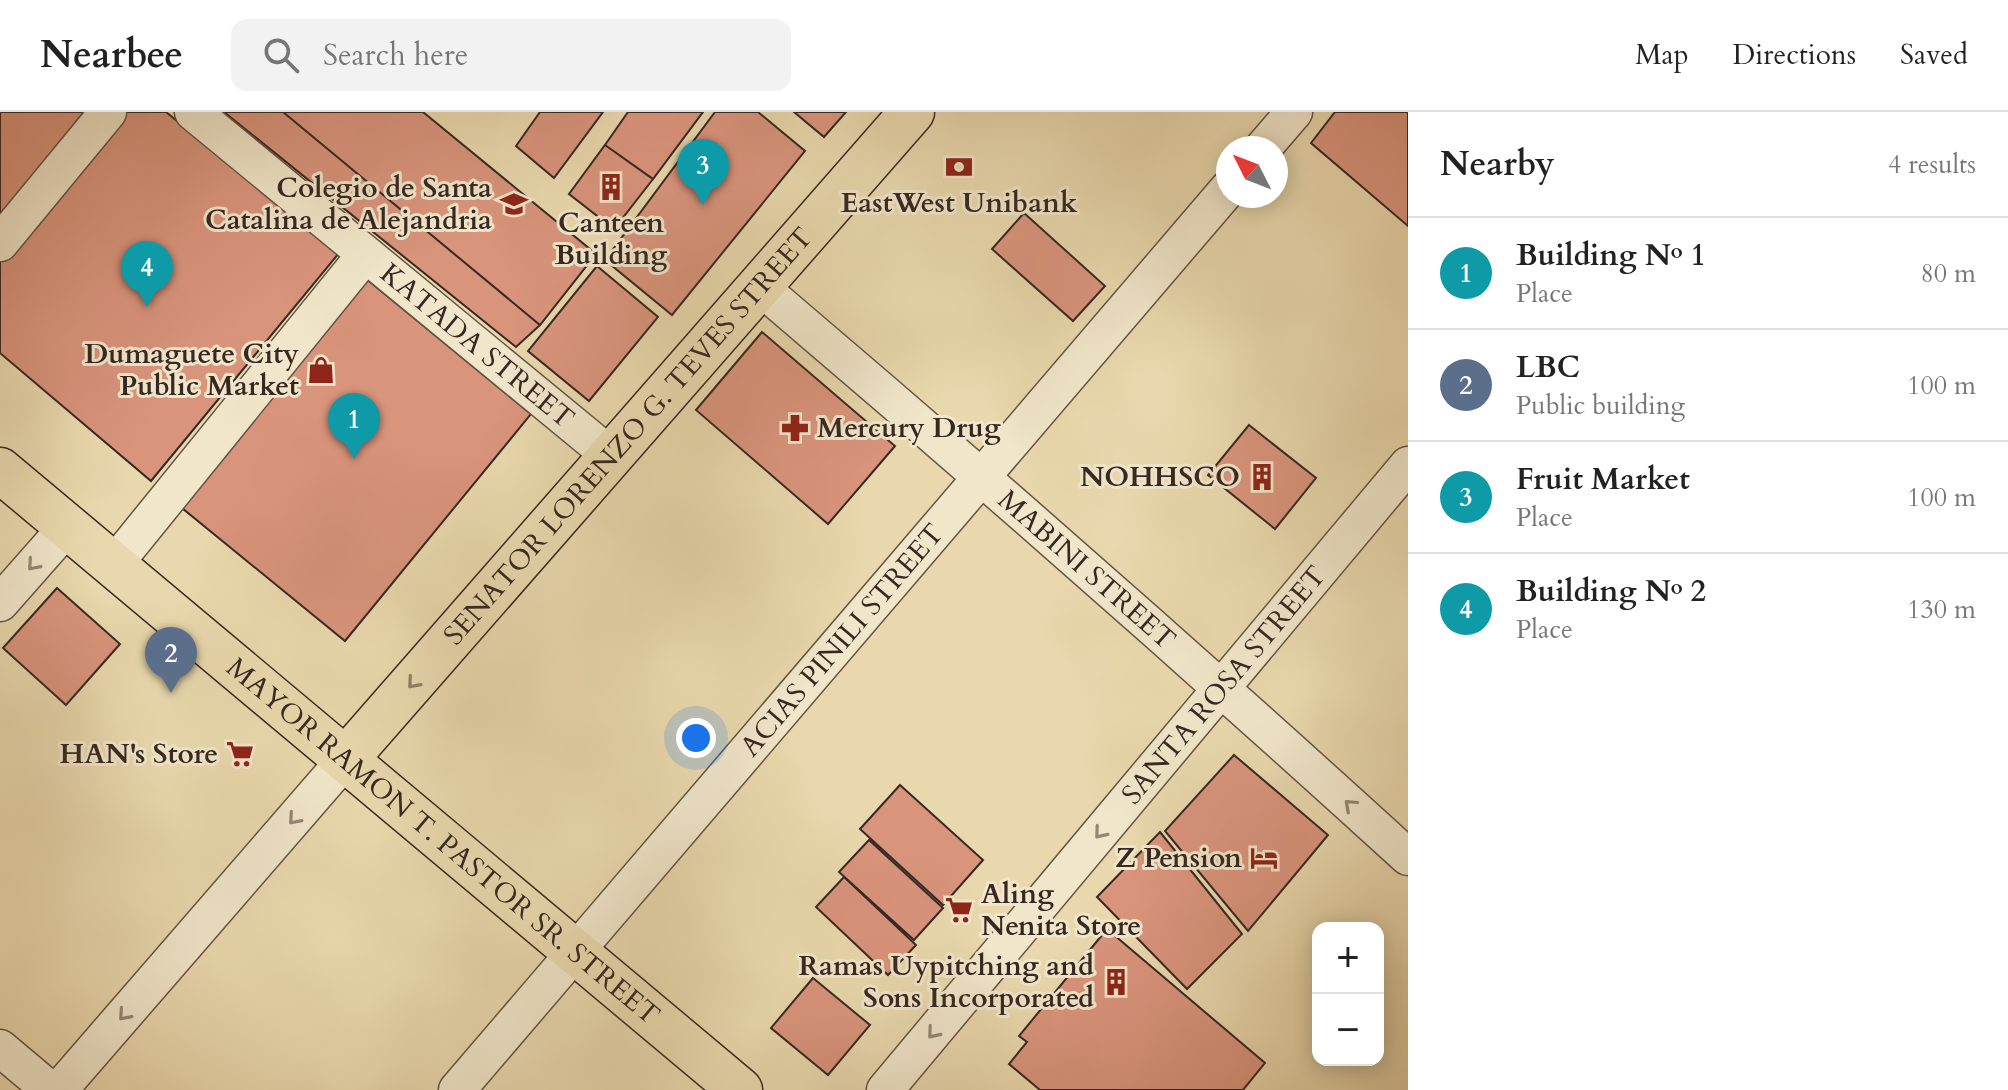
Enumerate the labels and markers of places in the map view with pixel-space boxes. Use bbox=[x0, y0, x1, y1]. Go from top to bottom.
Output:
pin: 3 bbox=[677, 139, 729, 205]
bank icon: EastWest Unibank bbox=[944, 152, 974, 182]
place label: Colegio de Santa Catalina de Alejandria bbox=[205, 169, 492, 239]
building icon: Canteen Building bbox=[596, 172, 626, 202]
place label: EastWest Unibank bbox=[840, 184, 1078, 222]
school or university icon: Colegio de Santa Catalina de Alejandria bbox=[499, 189, 529, 219]
place label: Canteen Building bbox=[555, 204, 668, 274]
pin: 4 bbox=[121, 241, 173, 307]
place label: Dumaguete City Public Market bbox=[84, 335, 299, 405]
shop icon: Dumaguete City Public Market bbox=[306, 355, 336, 385]
pin: 1 bbox=[328, 393, 380, 459]
place label: Mercury Drug bbox=[817, 409, 1001, 447]
pharmacy icon: Mercury Drug bbox=[780, 413, 810, 443]
place label: NOHHSCO bbox=[1080, 458, 1240, 496]
building icon: NOHHSCO bbox=[1247, 462, 1277, 492]
pin: 2 bbox=[145, 627, 197, 693]
place label: HAN's Store bbox=[60, 735, 218, 773]
supermarket icon: HAN's Store bbox=[225, 739, 255, 769]
place label: Z Pension bbox=[1115, 839, 1242, 877]
hotel icon: Z Pension bbox=[1249, 843, 1279, 873]
place label: Aling Nenita Store bbox=[981, 875, 1141, 945]
supermarket icon: Aling Nenita Store bbox=[944, 895, 974, 925]
place label: Ramas Uypitching and Sons Incorporated bbox=[798, 947, 1094, 1017]
building icon: Ramas Uypitching and Sons Incorporated bbox=[1101, 967, 1131, 997]

